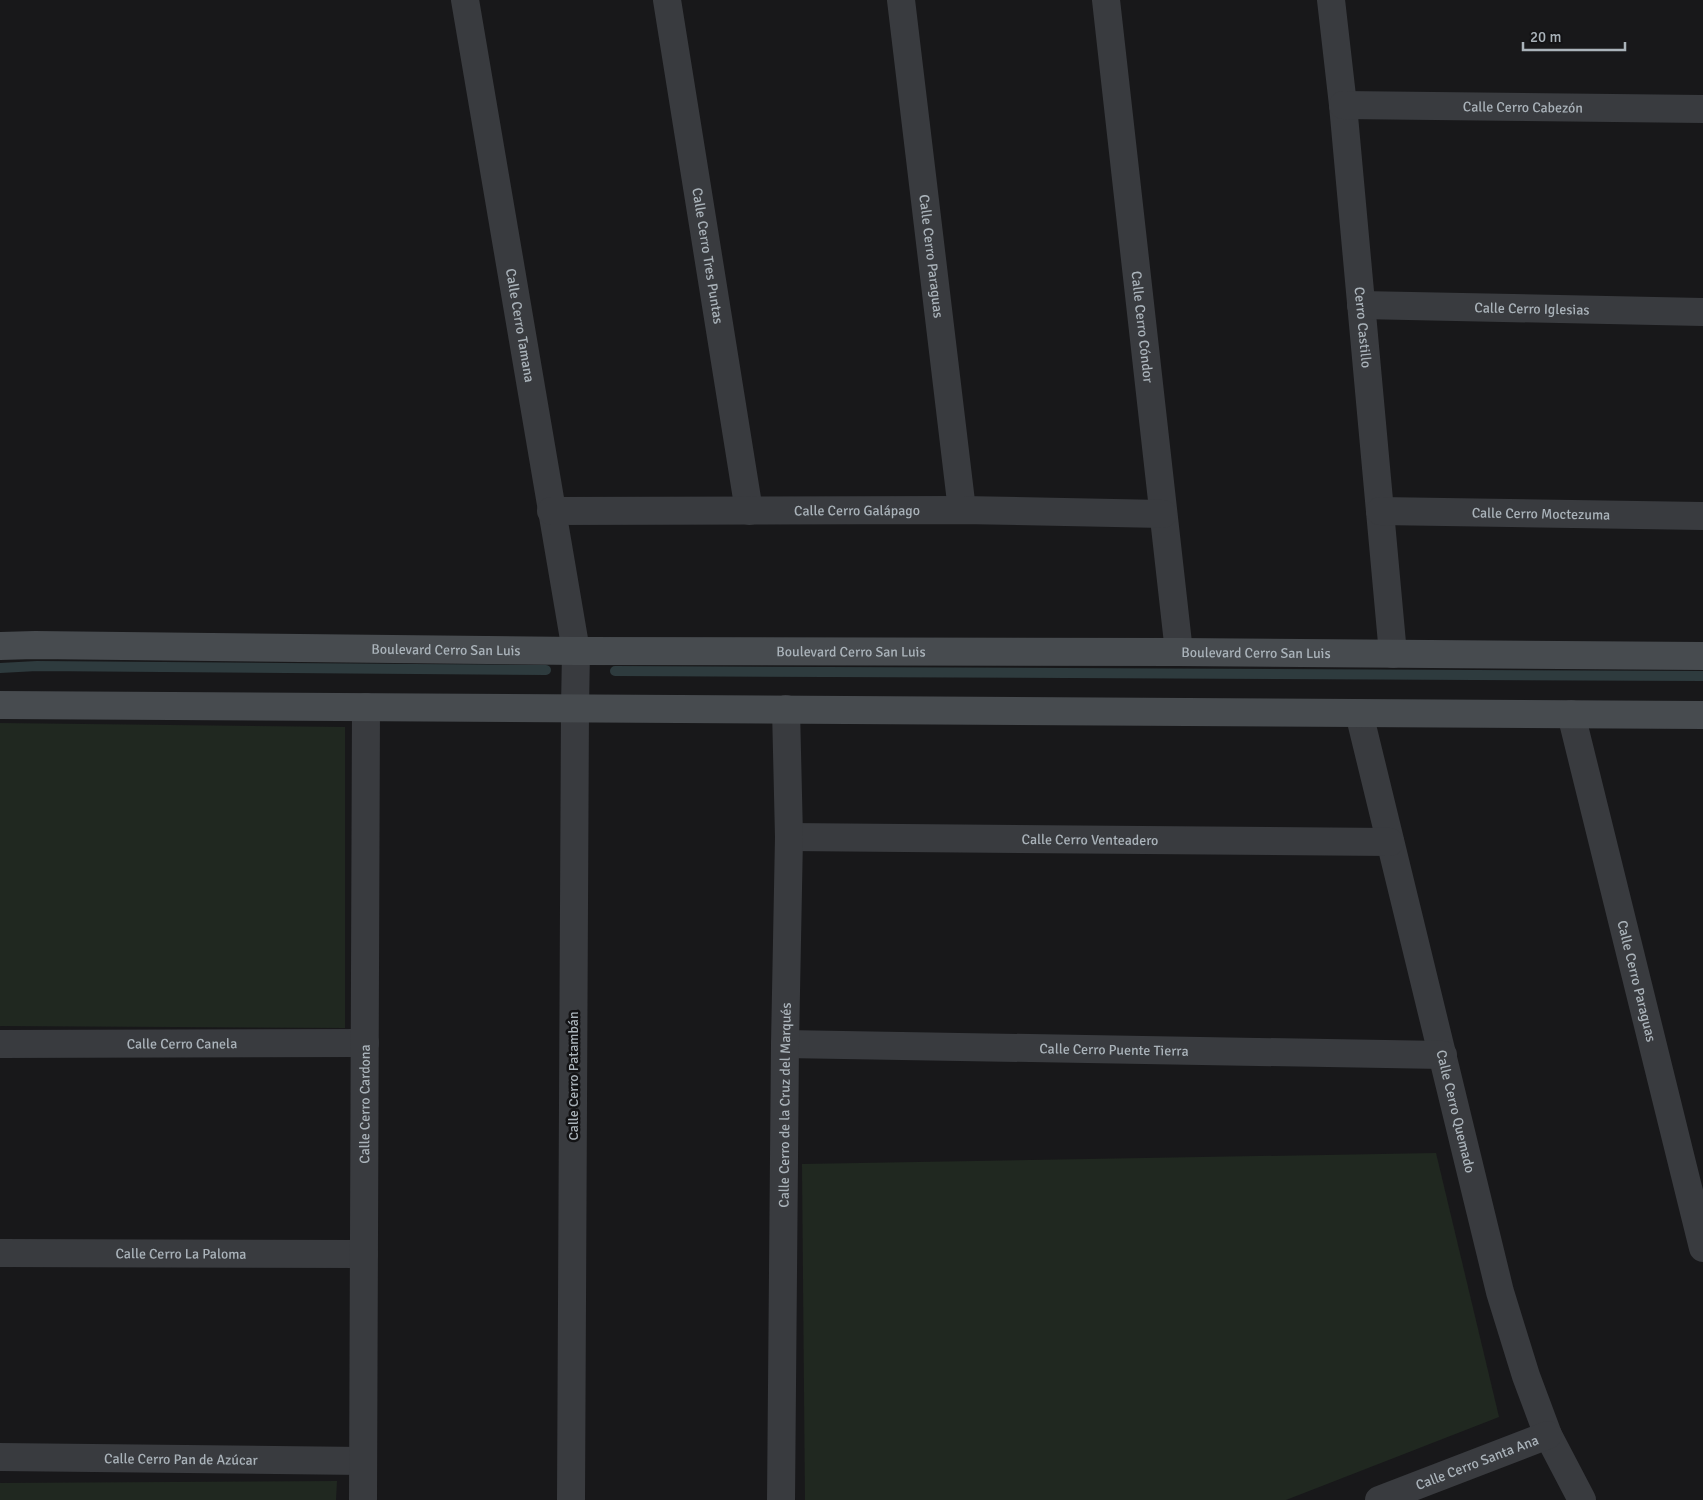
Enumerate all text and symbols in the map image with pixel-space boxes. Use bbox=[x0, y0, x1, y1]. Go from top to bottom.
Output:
scale bar bbox=[1523, 20, 1626, 52]
text: 20 m bbox=[1530, 28, 1561, 46]
street label: Calle Cerro Cabezón bbox=[1463, 98, 1583, 116]
street label: Calle Cerro Tres Puntas bbox=[689, 186, 727, 325]
street label: Calle Cerro Paraguas bbox=[916, 193, 947, 319]
street label: Calle Cerro Tamana bbox=[502, 267, 539, 384]
street label: Calle Cerro Cóndor bbox=[1128, 270, 1157, 385]
street label: Cerro Castillo bbox=[1351, 286, 1375, 369]
street label: Calle Cerro Iglesias bbox=[1474, 299, 1590, 318]
street label: Calle Cerro Galápago bbox=[794, 502, 920, 519]
street label: Calle Cerro Moctezuma bbox=[1472, 504, 1610, 523]
street label: Boulevard Cerro San Luis bbox=[371, 640, 521, 659]
street label: Boulevard Cerro San Luis bbox=[776, 643, 926, 660]
street label: Boulevard Cerro San Luis bbox=[1181, 644, 1331, 662]
street label: Calle Cerro Venteadero bbox=[1022, 830, 1158, 849]
street label: Calle Cerro Paraguas bbox=[1614, 918, 1660, 1043]
street label: Calle Cerro de la Cruz del Marqués bbox=[775, 1002, 794, 1208]
street label: Calle Cerro Patambán bbox=[565, 1011, 582, 1141]
street label: Calle Cerro Canela bbox=[127, 1035, 237, 1052]
street label: Calle Cerro Puente Tierra bbox=[1039, 1040, 1189, 1059]
street label: Calle Cerro Cardona bbox=[356, 1044, 373, 1164]
street label: Calle Cerro Quemado bbox=[1433, 1048, 1479, 1175]
street label: Calle Cerro La Paloma bbox=[115, 1245, 247, 1262]
street label: Calle Cerro Santa Ana bbox=[1413, 1431, 1541, 1494]
street label: Calle Cerro Pan de Azúcar bbox=[104, 1450, 259, 1468]

